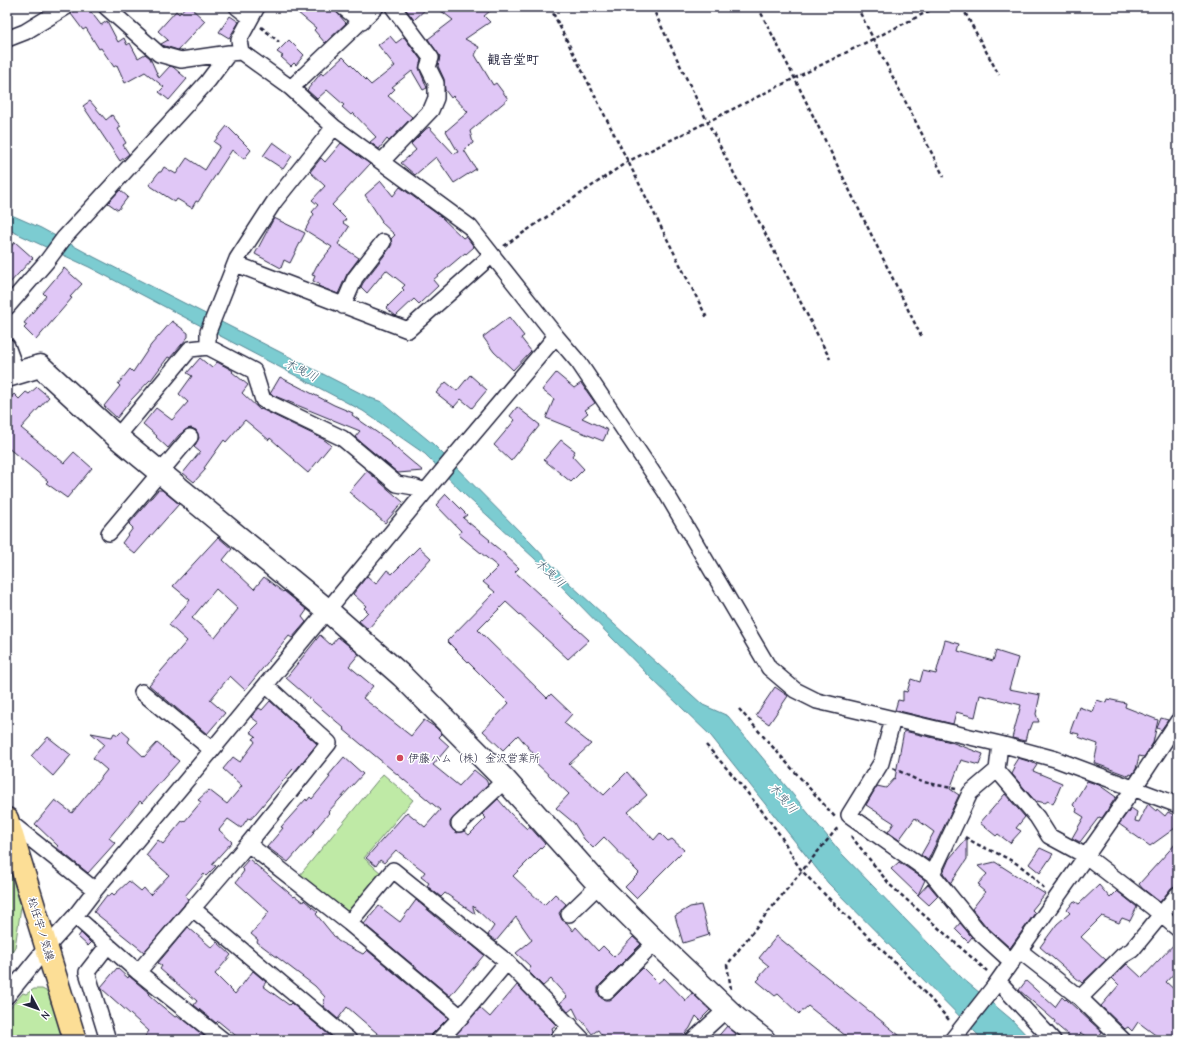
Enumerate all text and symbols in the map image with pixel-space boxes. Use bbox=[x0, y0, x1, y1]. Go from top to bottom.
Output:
district label: 観音堂町 bbox=[487, 52, 539, 67]
water label: 木曳川 bbox=[282, 356, 320, 384]
water label: 木曳川 bbox=[532, 556, 568, 590]
place label: 伊藤ハム（株）金沢営業所 bbox=[408, 752, 540, 765]
marker: 伊藤ハム（株）金沢営業所 bbox=[395, 753, 405, 763]
water label: 木曳川 bbox=[766, 780, 800, 816]
street label: 松任宇ノ気線 bbox=[25, 896, 57, 962]
north arrow bbox=[18, 989, 58, 1029]
text: N bbox=[38, 1008, 52, 1022]

